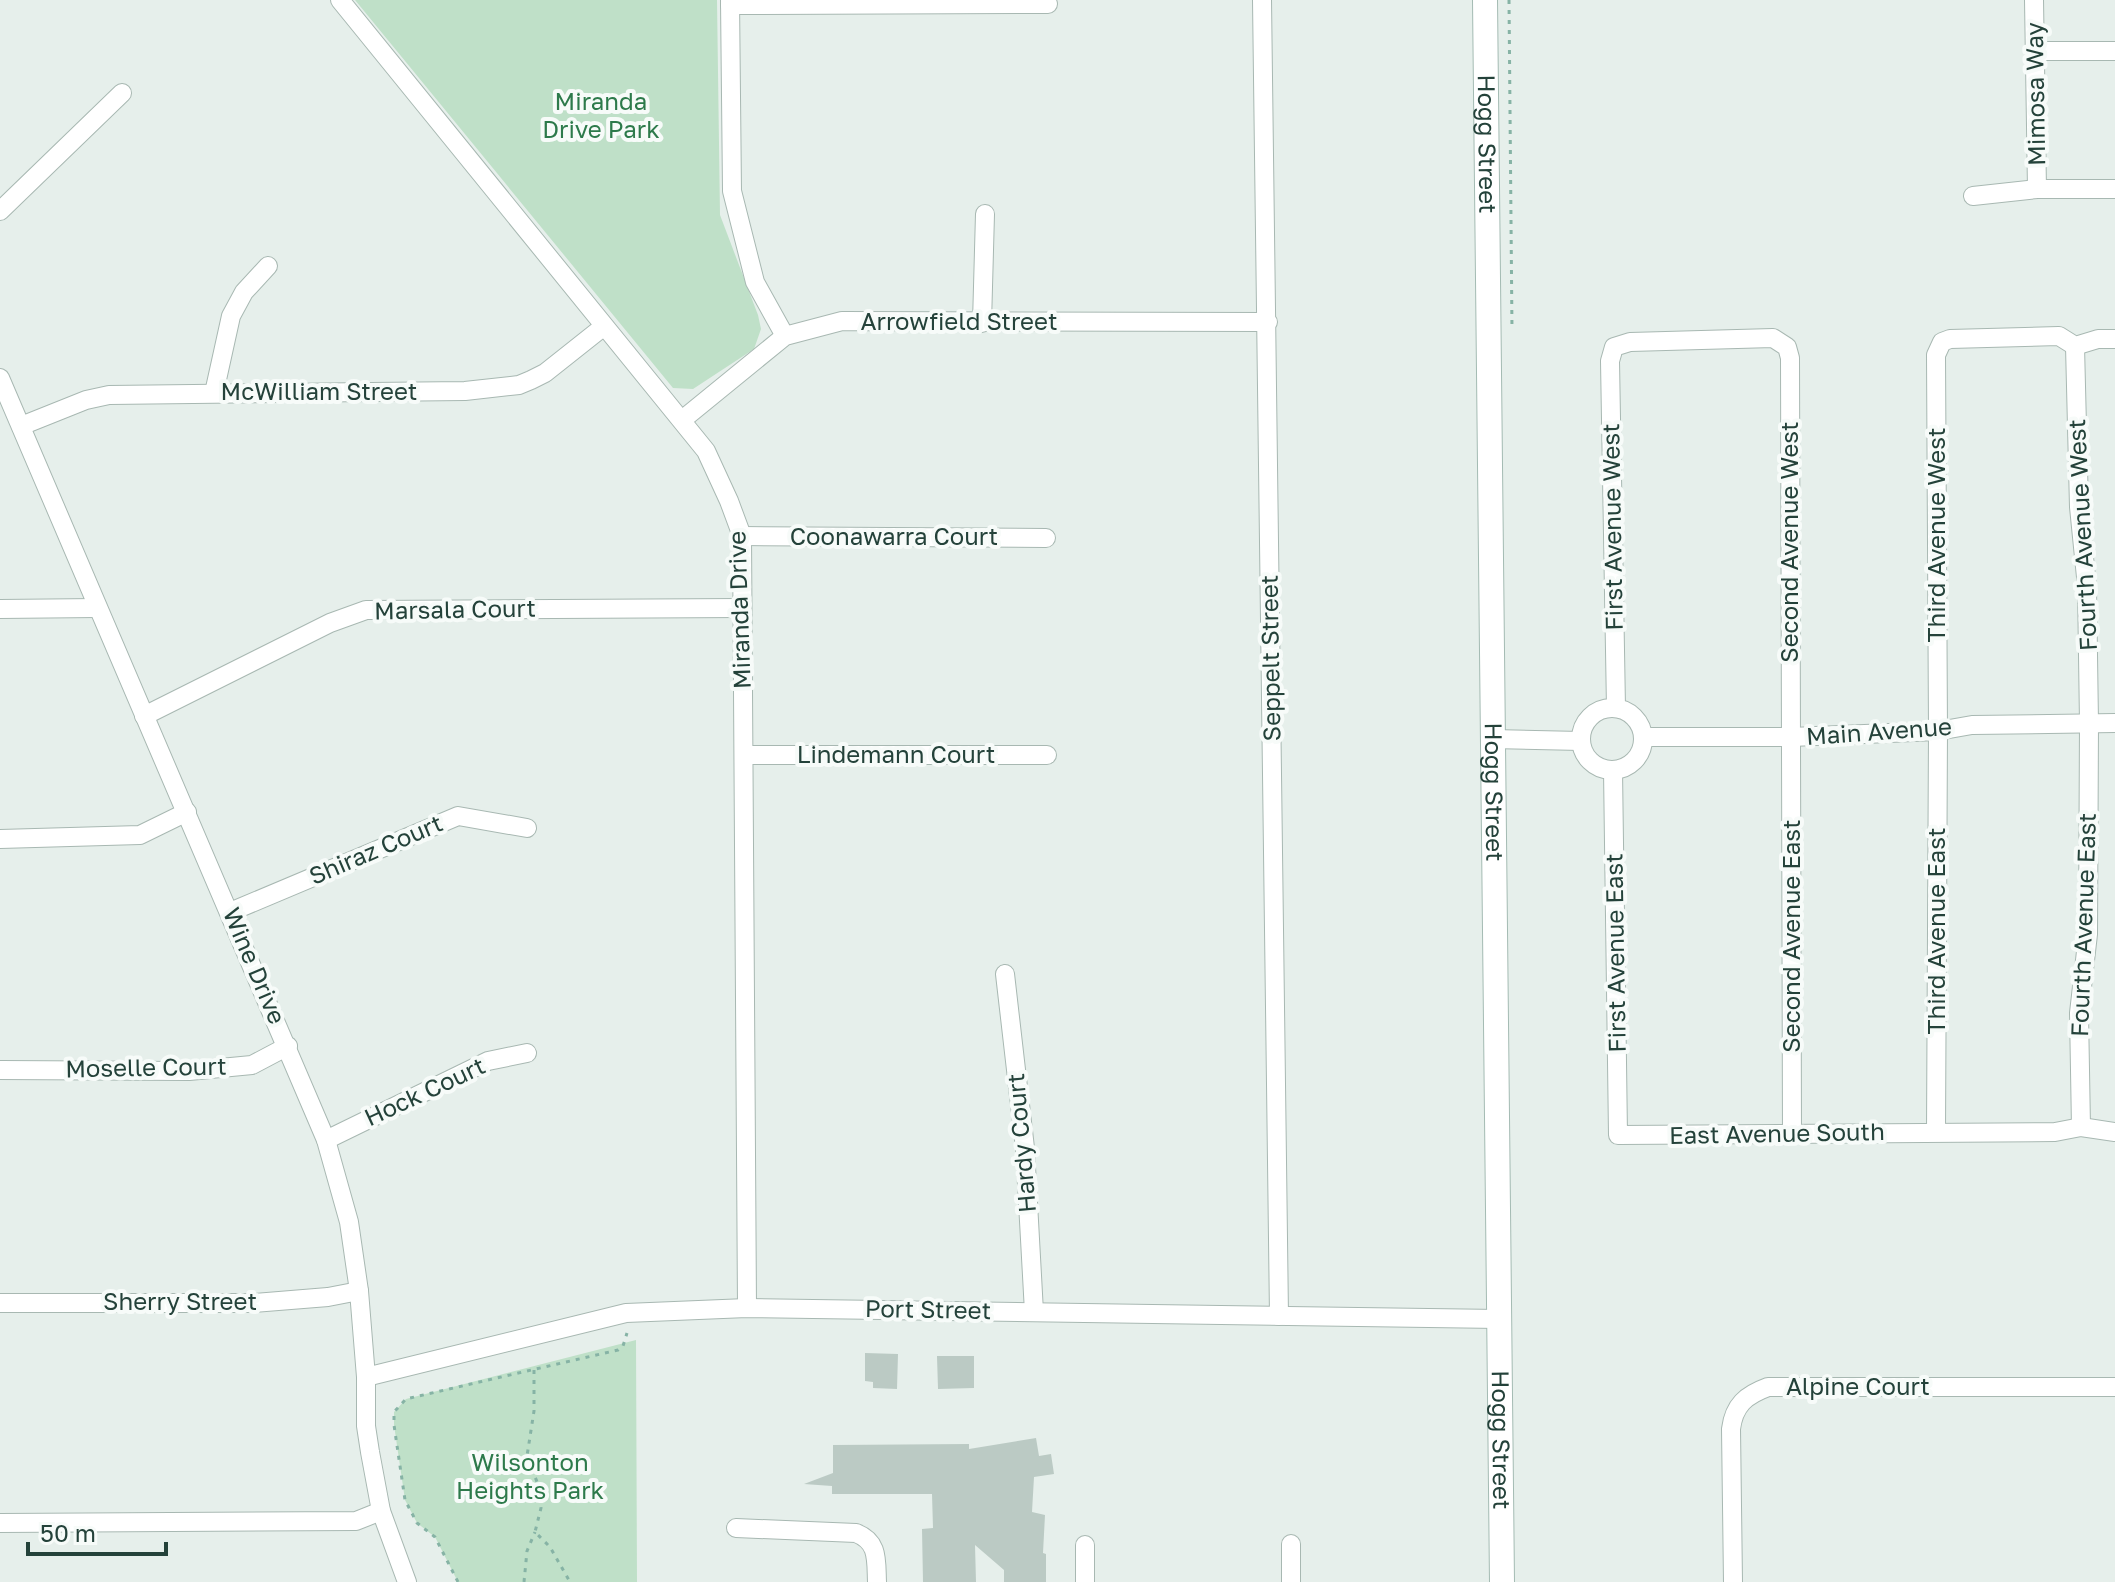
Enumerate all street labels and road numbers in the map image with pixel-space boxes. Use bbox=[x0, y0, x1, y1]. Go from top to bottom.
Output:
street label: Mimosa Way bbox=[2019, 22, 2050, 166]
street label: Hogg Street bbox=[1473, 74, 1503, 214]
street label: Arrowfield Street bbox=[861, 306, 1058, 335]
street label: McWilliam Street bbox=[221, 376, 417, 405]
street label: Fourth Avenue West bbox=[2061, 418, 2102, 652]
street label: Second Avenue West bbox=[1774, 421, 1803, 663]
street label: First Avenue West bbox=[1595, 423, 1628, 631]
street label: Third Avenue West bbox=[1921, 428, 1950, 643]
street label: Coonawarra Court bbox=[790, 521, 998, 550]
street label: Miranda Drive bbox=[721, 530, 756, 690]
street label: Seppelt Street bbox=[1254, 575, 1285, 742]
street label: Marsala Court bbox=[374, 593, 536, 624]
street label: Main Avenue bbox=[1805, 711, 1953, 750]
street label: Hogg Street bbox=[1480, 722, 1510, 862]
street label: Lindemann Court bbox=[797, 739, 995, 768]
street label: Shiraz Court bbox=[304, 807, 447, 890]
street label: Fourth Avenue East bbox=[2064, 812, 2101, 1037]
street label: Second Avenue East bbox=[1776, 819, 1805, 1053]
street label: Third Avenue East bbox=[1921, 828, 1950, 1034]
street label: First Avenue East bbox=[1598, 853, 1631, 1053]
street label: Wine Drive bbox=[218, 903, 293, 1028]
street label: Hock Court bbox=[359, 1050, 489, 1131]
street label: Moselle Court bbox=[65, 1051, 227, 1082]
street label: Hardy Court bbox=[1000, 1072, 1041, 1214]
street label: East Avenue South bbox=[1669, 1116, 1885, 1149]
street label: Sherry Street bbox=[103, 1286, 257, 1315]
street label: Port Street bbox=[865, 1293, 991, 1324]
street label: Hogg Street bbox=[1487, 1370, 1517, 1510]
street label: Alpine Court bbox=[1786, 1371, 1930, 1400]

